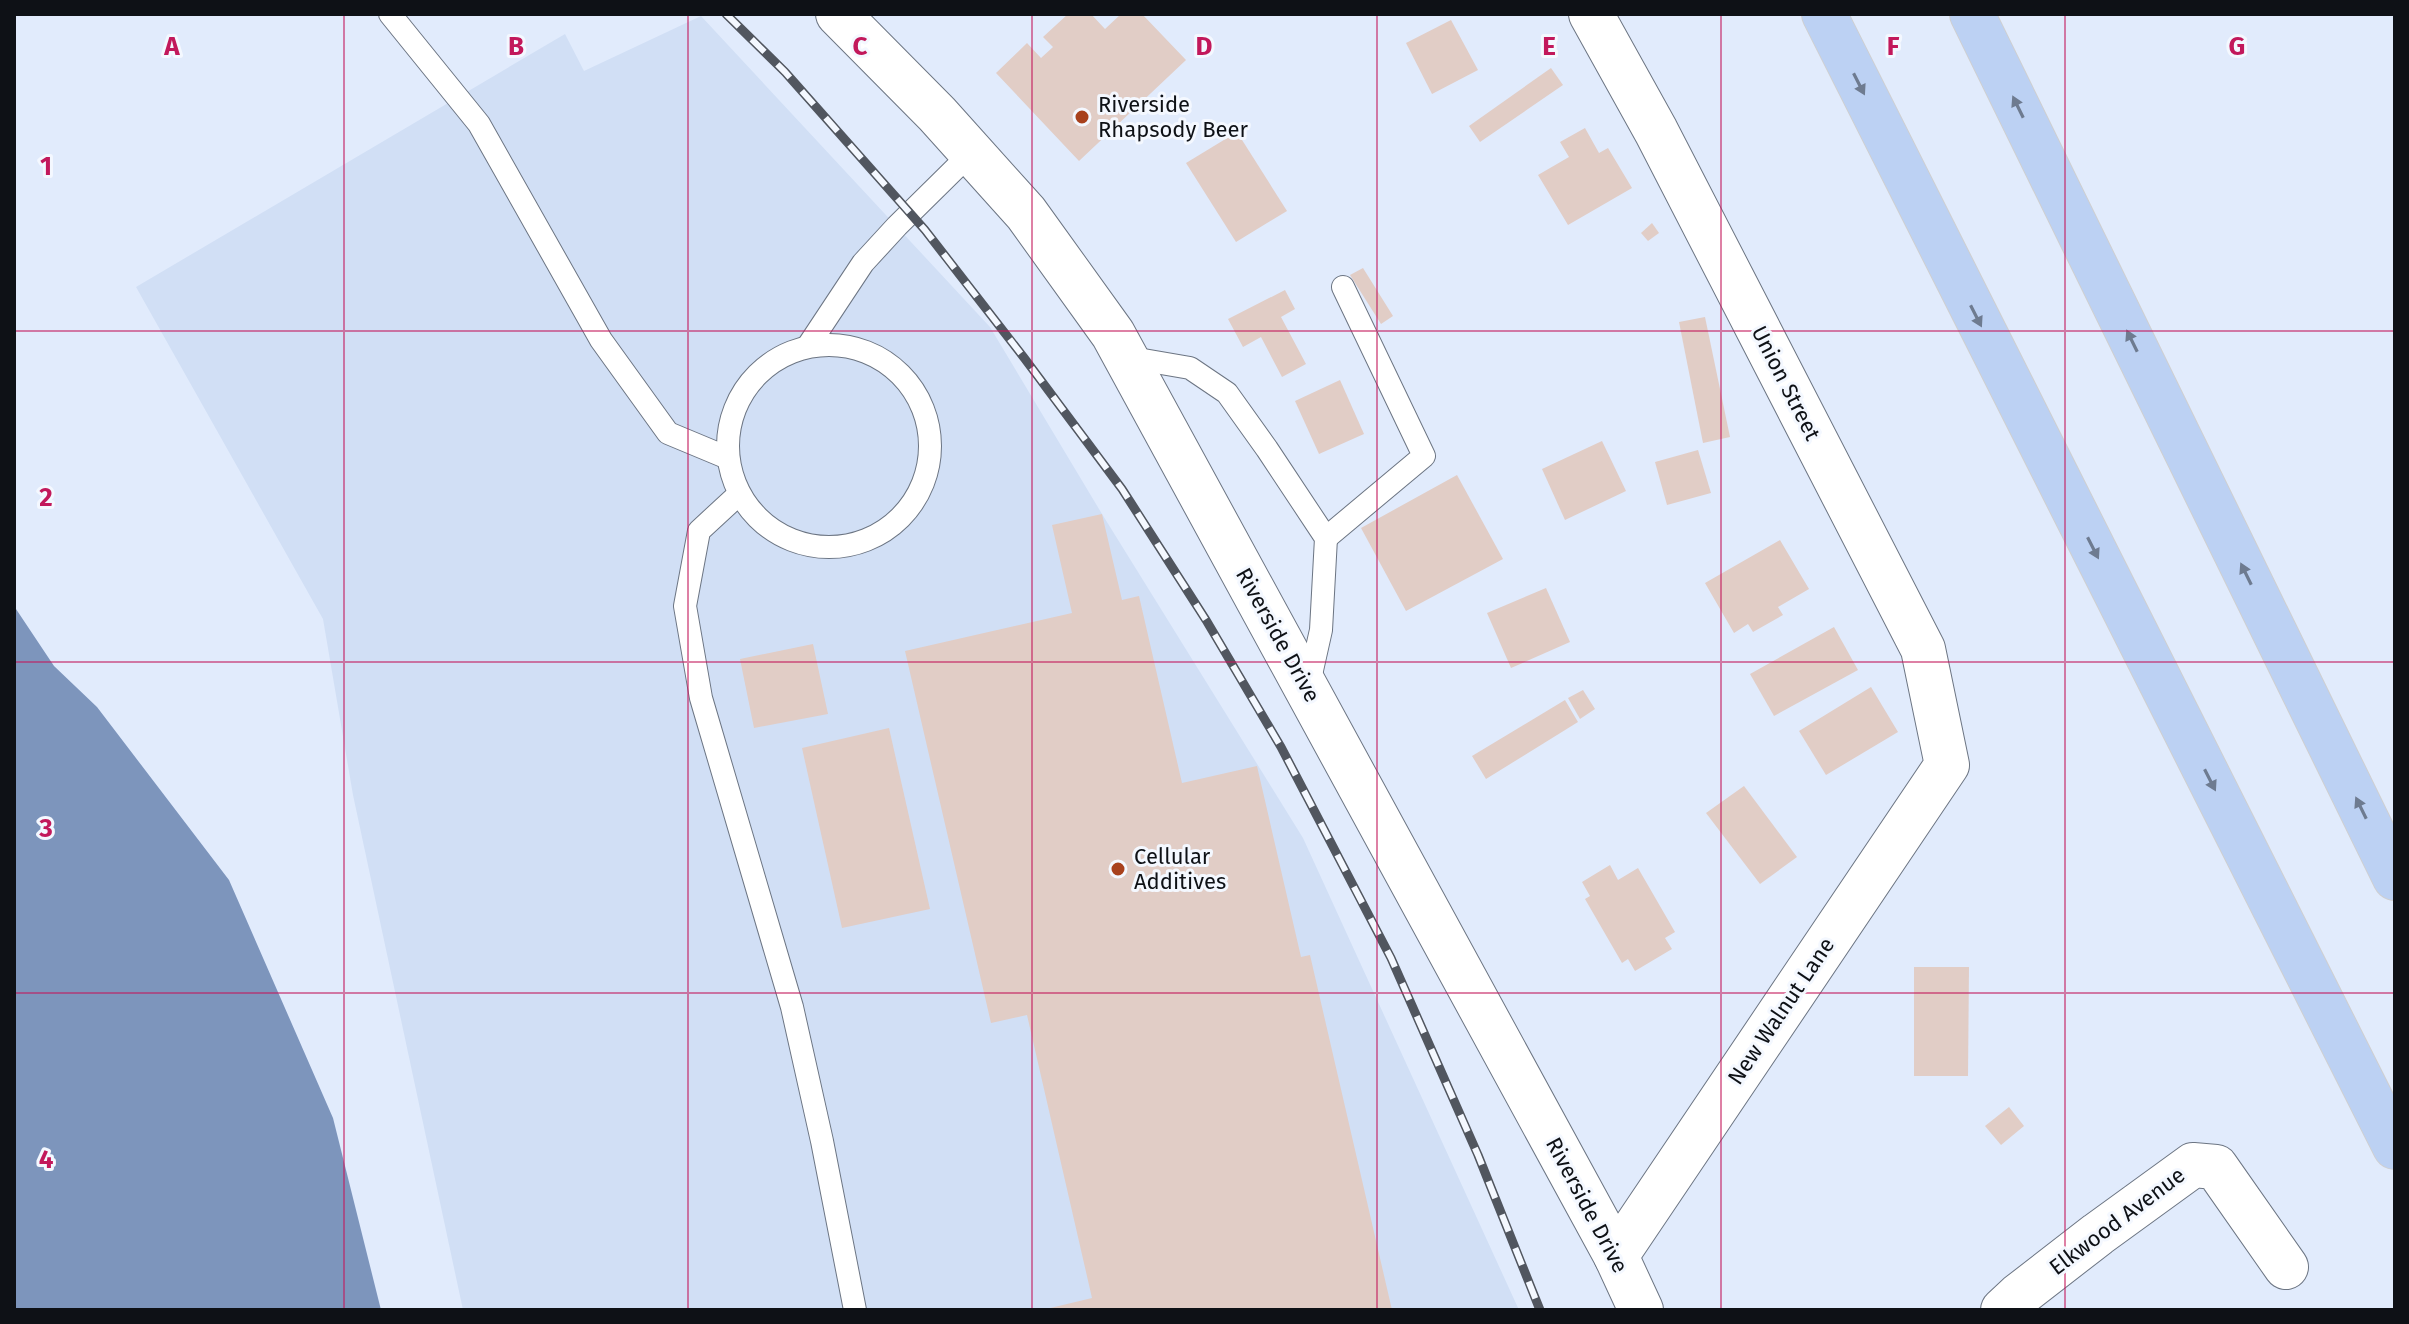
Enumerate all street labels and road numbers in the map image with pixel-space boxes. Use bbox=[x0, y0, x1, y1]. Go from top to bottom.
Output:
street label: Union Street bbox=[1746, 321, 1826, 445]
street label: Riverside Drive bbox=[1230, 563, 1326, 707]
street label: New Walnut Lane bbox=[1722, 932, 1840, 1090]
street label: Riverside Drive bbox=[1540, 1133, 1634, 1277]
street label: Elkwood Avenue bbox=[2044, 1161, 2190, 1281]

